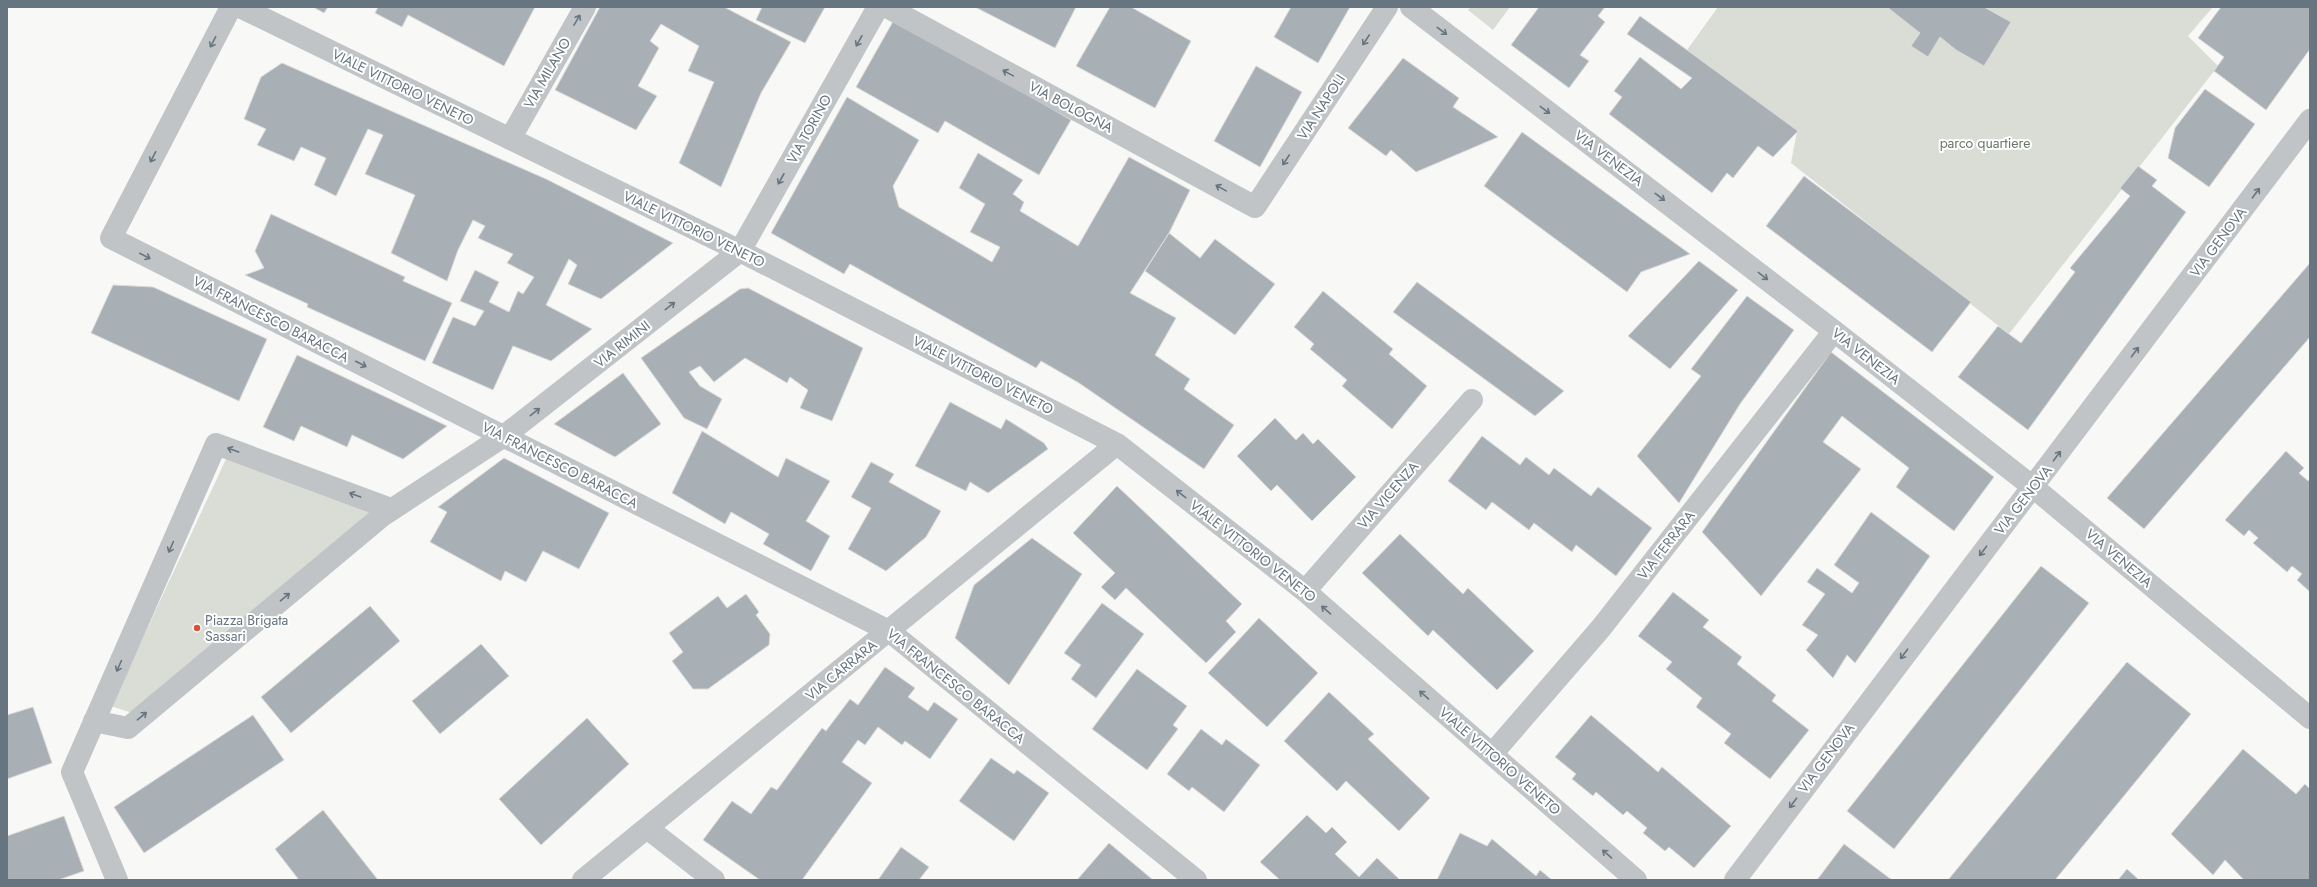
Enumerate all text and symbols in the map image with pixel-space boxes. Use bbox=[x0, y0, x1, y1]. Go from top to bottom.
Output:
one-way arrow bbox=[574, 14, 582, 26]
one-way arrow bbox=[1436, 26, 1447, 35]
street label: VIA MILANO bbox=[519, 34, 575, 112]
one-way arrow bbox=[1362, 34, 1370, 45]
one-way arrow bbox=[209, 35, 216, 47]
one-way arrow bbox=[855, 35, 863, 47]
street label: VIALE VITTORIO VENETO bbox=[329, 44, 477, 130]
one-way arrow bbox=[1002, 69, 1014, 76]
street label: VIA NAPOLI bbox=[1292, 70, 1350, 144]
street label: VIA BOLOGNA bbox=[1025, 76, 1117, 138]
street label: VIA TORINO bbox=[782, 91, 836, 167]
one-way arrow bbox=[1540, 105, 1551, 114]
street label: VIA VENEZIA bbox=[1570, 125, 1648, 191]
park label: parco quartiere bbox=[1940, 133, 2030, 153]
one-way arrow bbox=[149, 151, 156, 163]
one-way arrow bbox=[1282, 154, 1290, 166]
one-way arrow bbox=[777, 172, 785, 184]
one-way arrow bbox=[1215, 184, 1227, 192]
street label: VIALE VITTORIO VENETO bbox=[620, 186, 768, 272]
one-way arrow bbox=[2251, 187, 2260, 198]
one-way arrow bbox=[1654, 193, 1665, 201]
street label: VIA GENOVA bbox=[2185, 202, 2251, 281]
one-way arrow bbox=[138, 252, 150, 260]
street label: VIA FRANCESCO BARACCA bbox=[190, 271, 353, 367]
one-way arrow bbox=[1757, 272, 1768, 280]
one-way arrow bbox=[665, 302, 676, 310]
street label: VIA RIMINI bbox=[590, 316, 654, 372]
street label: VIA VENEZIA bbox=[1828, 323, 1905, 390]
street label: VIALE VITTORIO VENETO bbox=[909, 331, 1057, 419]
one-way arrow bbox=[2131, 347, 2140, 358]
one-way arrow bbox=[355, 361, 367, 368]
one-way arrow bbox=[529, 408, 540, 417]
street label: VIA FRANCESCO BARACCA bbox=[479, 417, 642, 513]
one-way arrow bbox=[227, 446, 239, 454]
one-way arrow bbox=[2053, 451, 2061, 462]
street label: VIA VICENZA bbox=[1353, 456, 1424, 533]
street label: VIA GENOVA bbox=[1989, 460, 2057, 539]
one-way arrow bbox=[1175, 490, 1186, 498]
one-way arrow bbox=[349, 491, 361, 499]
street label: VIALE VITTORIO VENETO bbox=[1186, 495, 1320, 607]
street label: VIA FERRARA bbox=[1633, 506, 1700, 584]
street label: VIA VENEZIA bbox=[2081, 524, 2157, 592]
one-way arrow bbox=[167, 541, 174, 553]
one-way arrow bbox=[1979, 545, 1987, 556]
one-way arrow bbox=[280, 592, 291, 601]
one-way arrow bbox=[1322, 606, 1332, 615]
place label: Piazza Brigata Sassari bbox=[205, 610, 288, 646]
marker: Piazza Brigata Sassari bbox=[192, 623, 202, 633]
street label: VIA FRANCESCO BARACCA bbox=[883, 624, 1030, 749]
street label: VIA CARRARA bbox=[801, 634, 882, 705]
one-way arrow bbox=[1900, 649, 1909, 660]
one-way arrow bbox=[115, 660, 122, 672]
one-way arrow bbox=[1419, 691, 1430, 700]
street label: VIALE VITTORIO VENETO bbox=[1435, 702, 1565, 820]
one-way arrow bbox=[137, 711, 148, 720]
street label: VIA GENOVA bbox=[1793, 718, 1859, 797]
one-way arrow bbox=[1788, 797, 1797, 808]
one-way arrow bbox=[1602, 850, 1612, 859]

